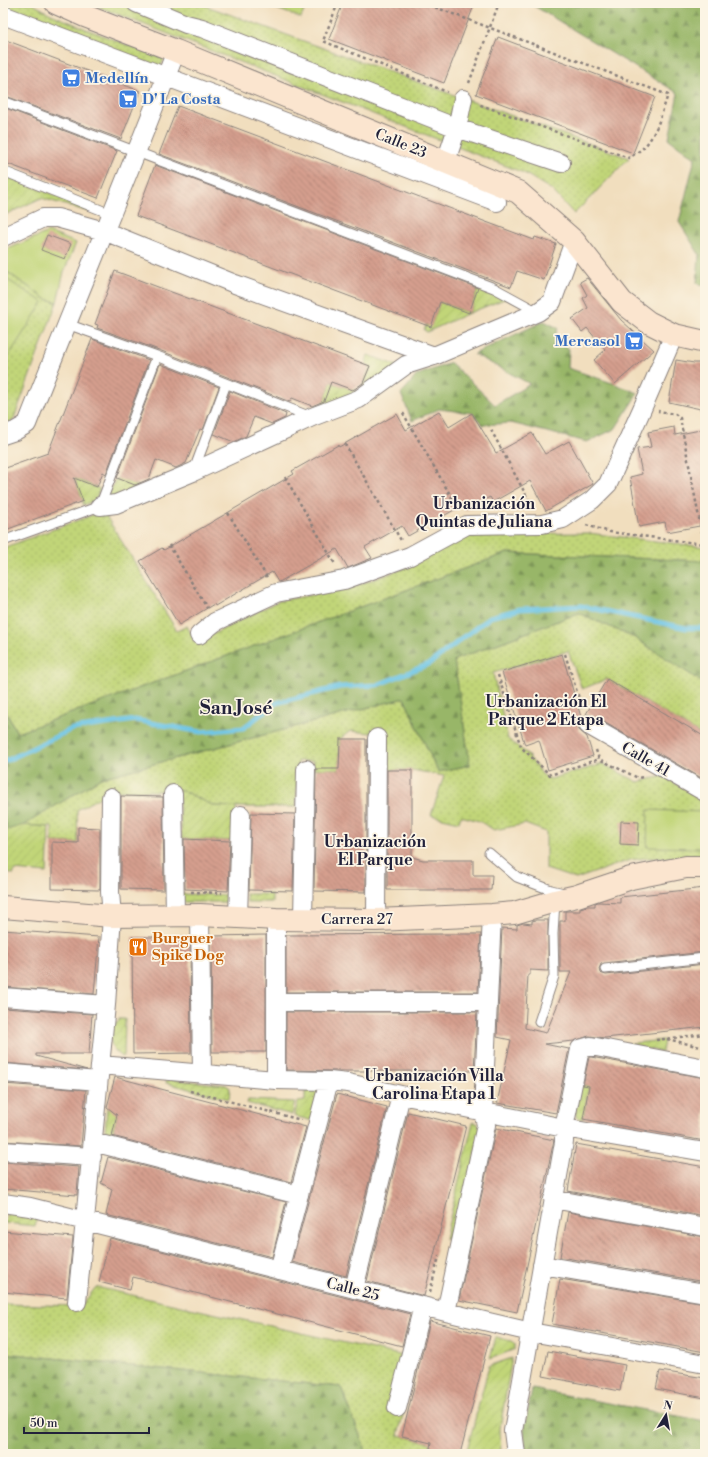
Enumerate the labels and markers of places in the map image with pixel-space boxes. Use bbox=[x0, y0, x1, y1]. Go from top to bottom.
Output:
supermarket icon: Medellín bbox=[60, 67, 82, 89]
place label: Medellín bbox=[85, 69, 149, 88]
supermarket icon: D' La Costa bbox=[117, 88, 139, 110]
place label: D' La Costa bbox=[142, 90, 222, 109]
supermarket icon: Mercasol bbox=[623, 330, 645, 352]
place label: Mercasol bbox=[554, 332, 620, 351]
place label: Burguer Spike Dog bbox=[152, 929, 224, 965]
restaurant icon: Burguer Spike Dog bbox=[127, 936, 149, 958]

